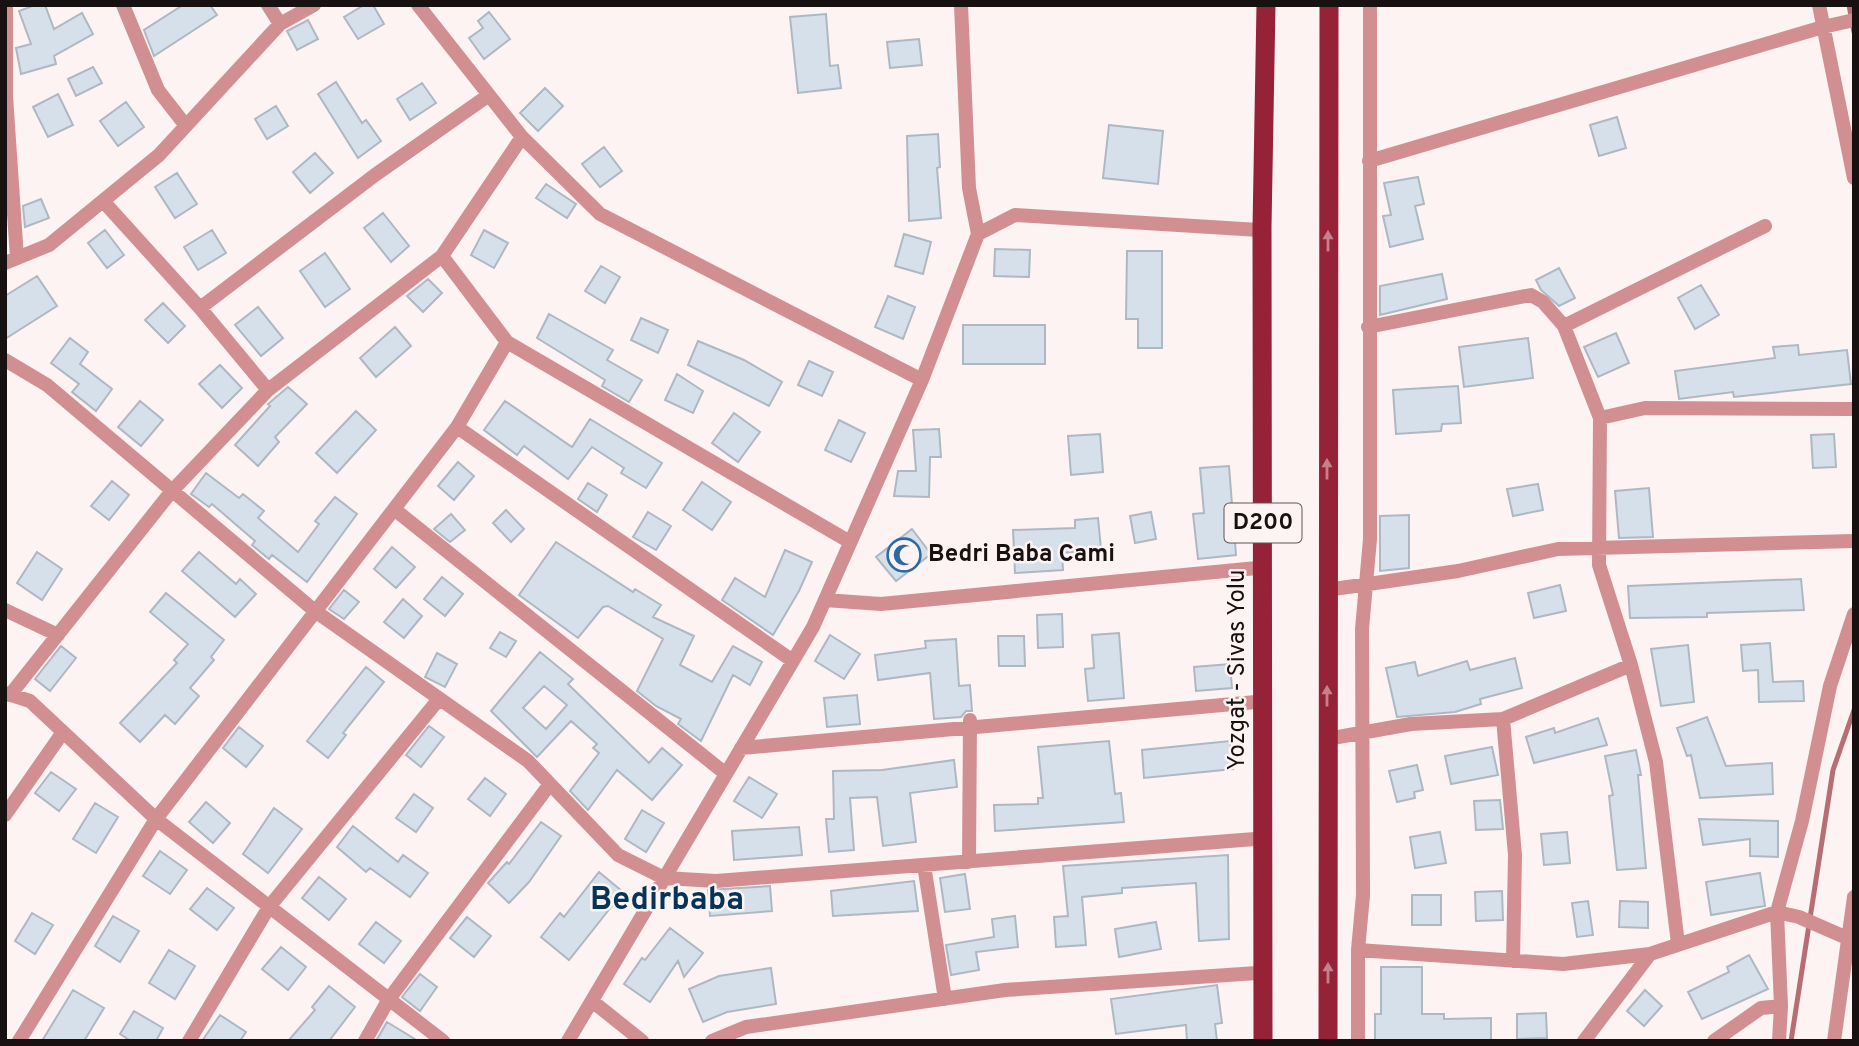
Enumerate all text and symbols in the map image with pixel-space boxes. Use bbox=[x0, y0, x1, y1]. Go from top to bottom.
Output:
one-way arrow bbox=[1322, 230, 1334, 252]
one-way arrow bbox=[1321, 457, 1333, 479]
road number: D200 bbox=[1224, 503, 1302, 542]
mosque icon: Bedri Baba Cami bbox=[885, 536, 923, 574]
place label: Bedri Baba Cami bbox=[928, 540, 1115, 570]
street label: Yozgat - Sivas Yolu bbox=[1223, 569, 1253, 771]
one-way arrow bbox=[1321, 685, 1333, 707]
district label: Bedirbaba bbox=[590, 881, 744, 921]
one-way arrow bbox=[1322, 961, 1334, 983]

